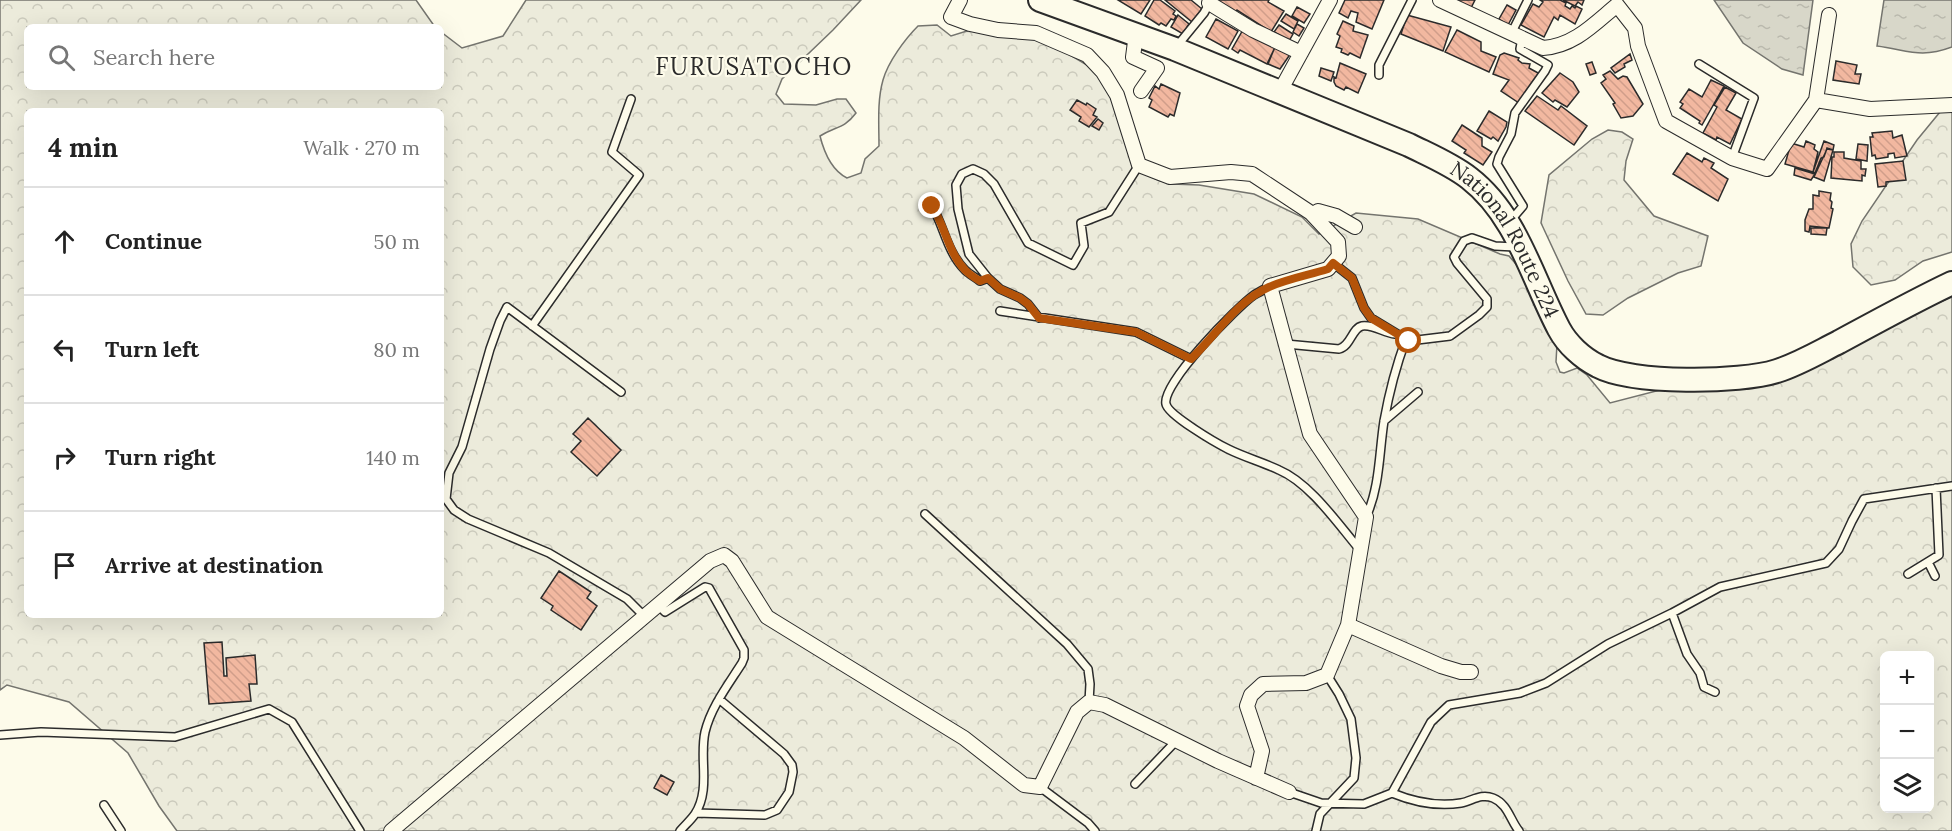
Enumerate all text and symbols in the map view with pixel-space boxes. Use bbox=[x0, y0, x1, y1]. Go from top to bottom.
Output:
search box bbox=[24, 24, 444, 90]
icon: search bbox=[45, 41, 78, 74]
text: Search here bbox=[93, 43, 215, 71]
district label: FURUSATOCHO bbox=[655, 51, 853, 82]
text: 4 min bbox=[48, 131, 118, 164]
text: Walk · 270 m bbox=[303, 135, 420, 160]
street label: National Route 224 bbox=[1445, 155, 1566, 322]
route end bbox=[918, 192, 944, 218]
icon: ahead bbox=[48, 225, 81, 258]
text: Continue bbox=[105, 227, 202, 255]
text: 50 m bbox=[374, 229, 420, 254]
route start bbox=[1395, 327, 1421, 353]
icon: left bbox=[48, 333, 81, 366]
text: Turn left bbox=[105, 335, 199, 363]
text: 80 m bbox=[373, 337, 420, 362]
icon: right bbox=[48, 441, 81, 474]
text: Turn right bbox=[105, 443, 216, 471]
text: 140 m bbox=[366, 445, 420, 470]
icon: arrive bbox=[48, 549, 81, 582]
text: Arrive at destination bbox=[105, 551, 323, 579]
map controls bbox=[1880, 651, 1934, 813]
button: + bbox=[1880, 651, 1934, 705]
button: − bbox=[1880, 705, 1934, 759]
button: layers bbox=[1880, 759, 1934, 813]

